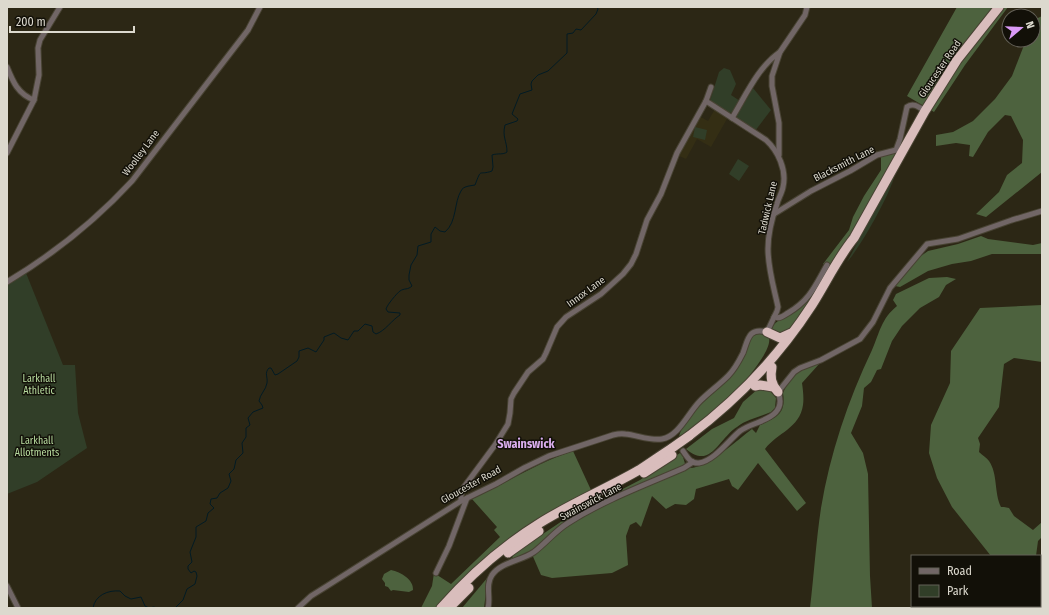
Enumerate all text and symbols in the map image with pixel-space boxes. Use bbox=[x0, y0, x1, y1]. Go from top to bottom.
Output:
scale bar bbox=[10, 8, 134, 34]
north arrow bbox=[1001, 8, 1041, 48]
text: 200 m bbox=[16, 15, 46, 29]
text: N bbox=[1023, 20, 1037, 30]
street label: Gloucester Road bbox=[916, 38, 964, 100]
street label: Woolley Lane bbox=[120, 128, 162, 178]
street label: Blacksmith Lane bbox=[812, 143, 876, 184]
street label: Tadwick Lane bbox=[756, 180, 780, 236]
street label: Innox Lane bbox=[564, 274, 608, 310]
park label: Larkhall Athletic bbox=[23, 373, 56, 397]
park label: Larkhall Allotments bbox=[15, 435, 59, 459]
district label: Swainswick bbox=[497, 437, 556, 451]
street label: Gloucester Road bbox=[439, 464, 503, 506]
street label: Swainswick Lane bbox=[558, 481, 624, 523]
legend bbox=[911, 555, 1041, 607]
text: Road bbox=[947, 564, 972, 578]
text: Park bbox=[947, 584, 969, 598]

